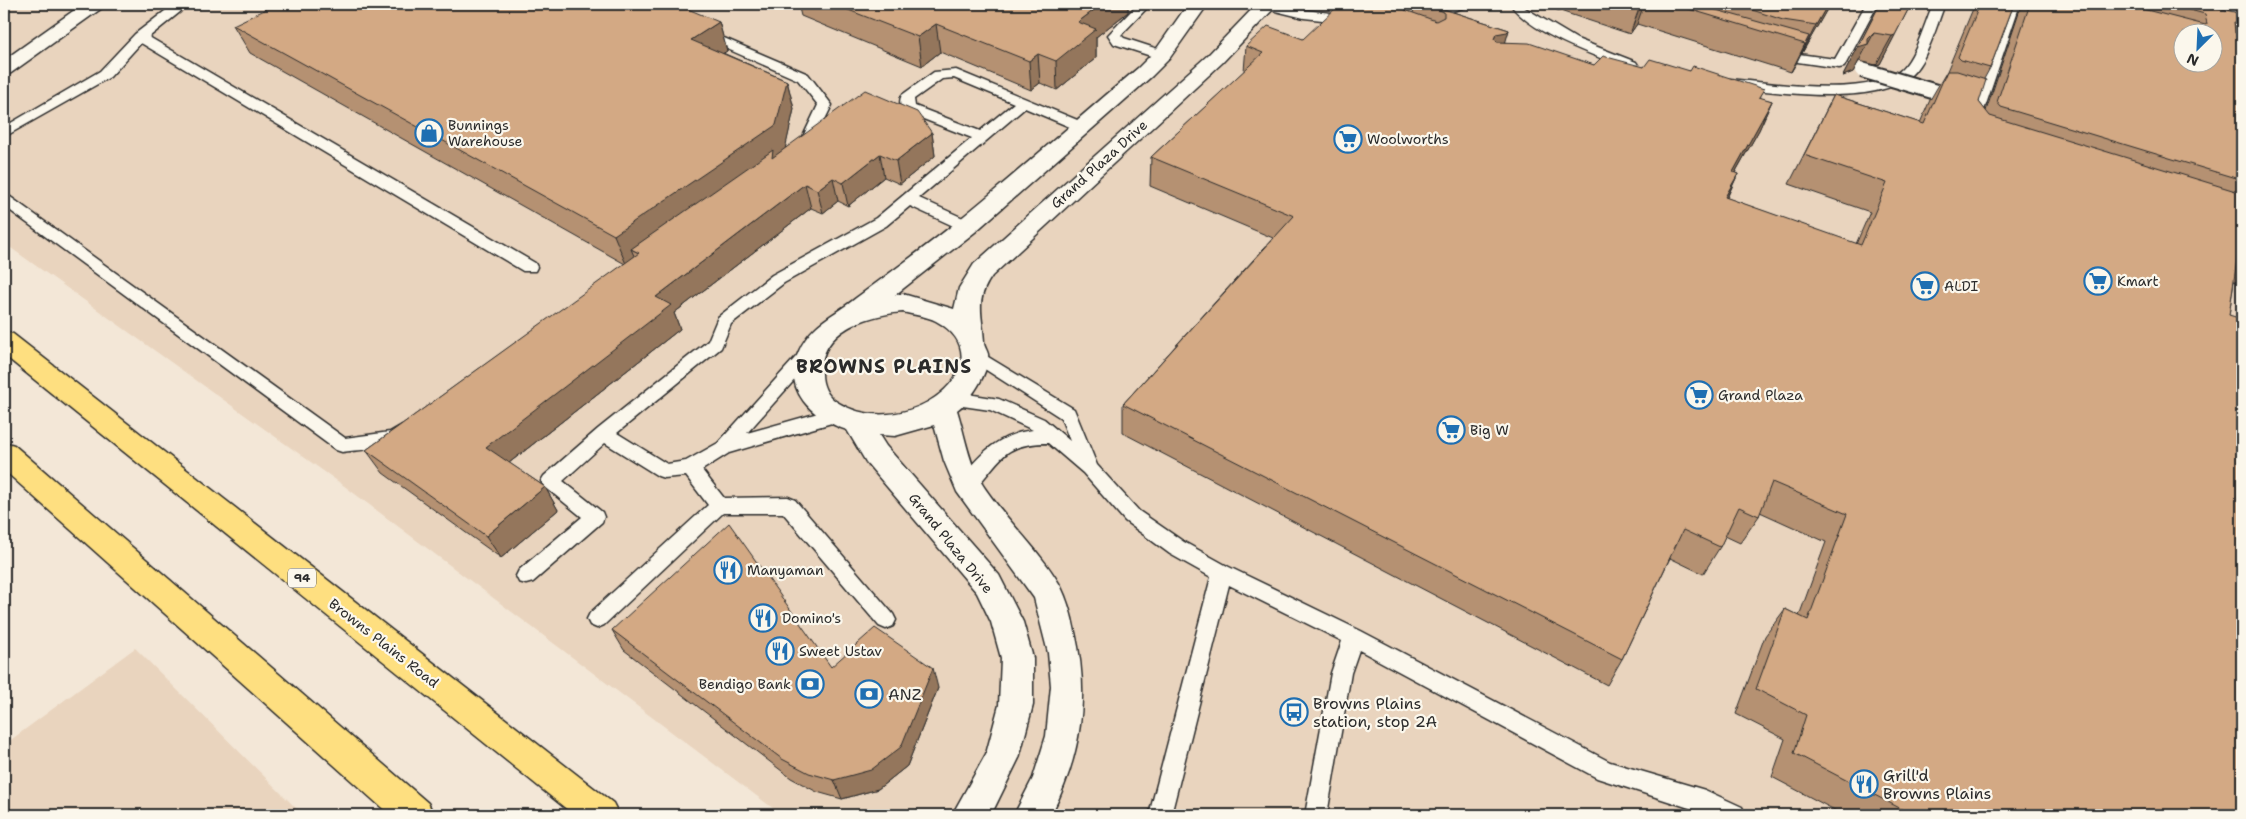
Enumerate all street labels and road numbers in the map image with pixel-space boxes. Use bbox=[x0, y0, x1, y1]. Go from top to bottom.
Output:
street label: Grand Plaza Drive bbox=[1047, 116, 1151, 212]
street label: Grand Plaza Drive bbox=[905, 489, 997, 597]
road number: 94 bbox=[288, 568, 316, 588]
street label: Browns Plains Road bbox=[325, 594, 443, 692]

